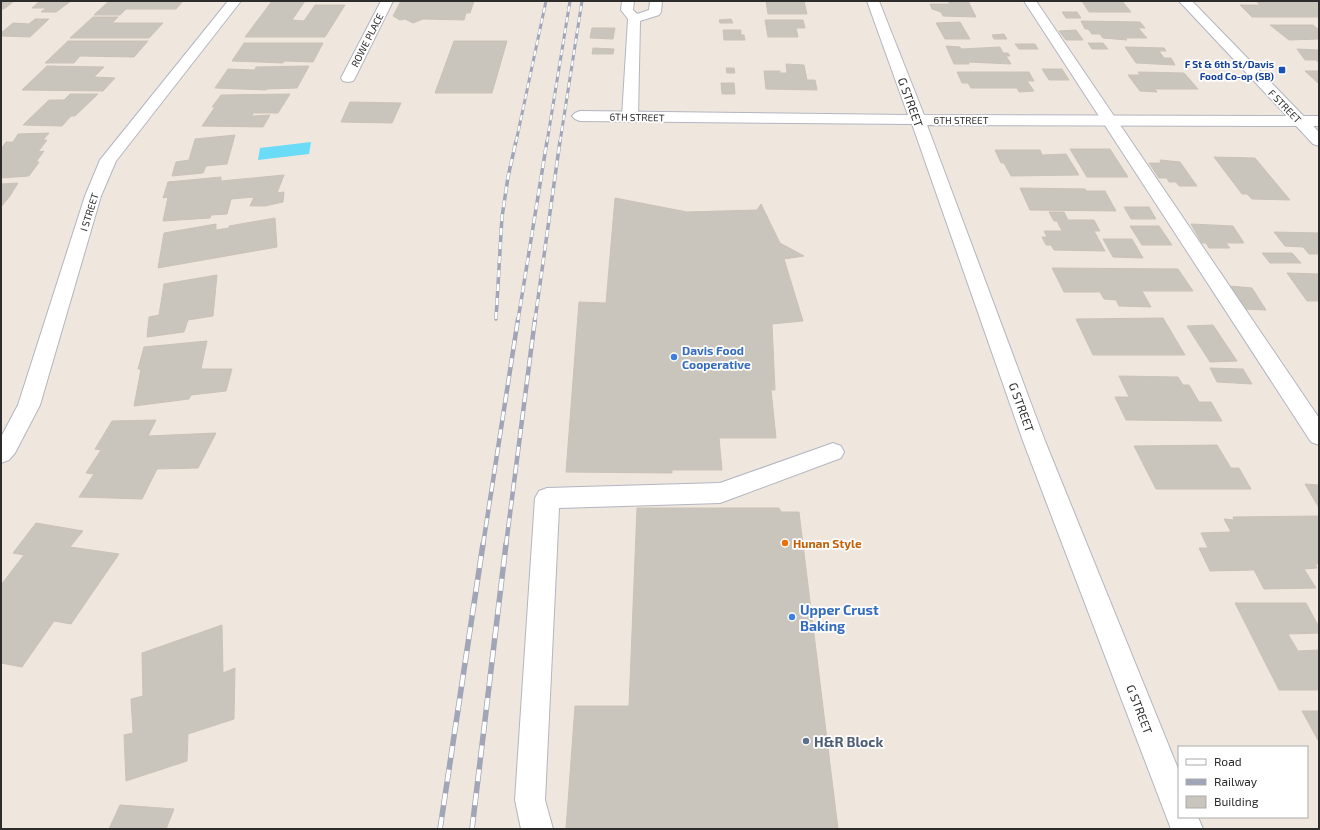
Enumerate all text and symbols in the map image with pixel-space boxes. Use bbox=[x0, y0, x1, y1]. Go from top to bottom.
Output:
street label: ROWE PLACE bbox=[348, 11, 386, 69]
place label: F St & 6th St/Davis Food Co-op (SB) bbox=[1185, 58, 1274, 82]
marker: F St & 6th St/Davis Food Co-op (SB) bbox=[1277, 65, 1287, 75]
street label: G STREET bbox=[896, 75, 926, 129]
street label: F STREET bbox=[1266, 87, 1304, 125]
street label: 6TH STREET bbox=[609, 111, 665, 123]
street label: 6TH STREET bbox=[933, 114, 989, 126]
street label: I STREET bbox=[77, 191, 101, 233]
place label: Davis Food Cooperative bbox=[682, 343, 751, 371]
marker: Davis Food Cooperative bbox=[669, 352, 679, 362]
street label: G STREET bbox=[1007, 380, 1037, 434]
place label: Hunan Style bbox=[793, 536, 862, 551]
marker: Hunan Style bbox=[780, 538, 790, 548]
place label: Upper Crust Baking bbox=[800, 601, 879, 634]
marker: Upper Crust Baking bbox=[787, 612, 797, 622]
street label: G STREET bbox=[1124, 682, 1156, 736]
place label: H&R Block bbox=[814, 733, 883, 750]
marker: H&R Block bbox=[801, 736, 811, 746]
legend bbox=[1178, 746, 1308, 818]
text: Road bbox=[1214, 754, 1242, 768]
text: Railway bbox=[1214, 774, 1258, 788]
text: Building bbox=[1214, 794, 1259, 808]

